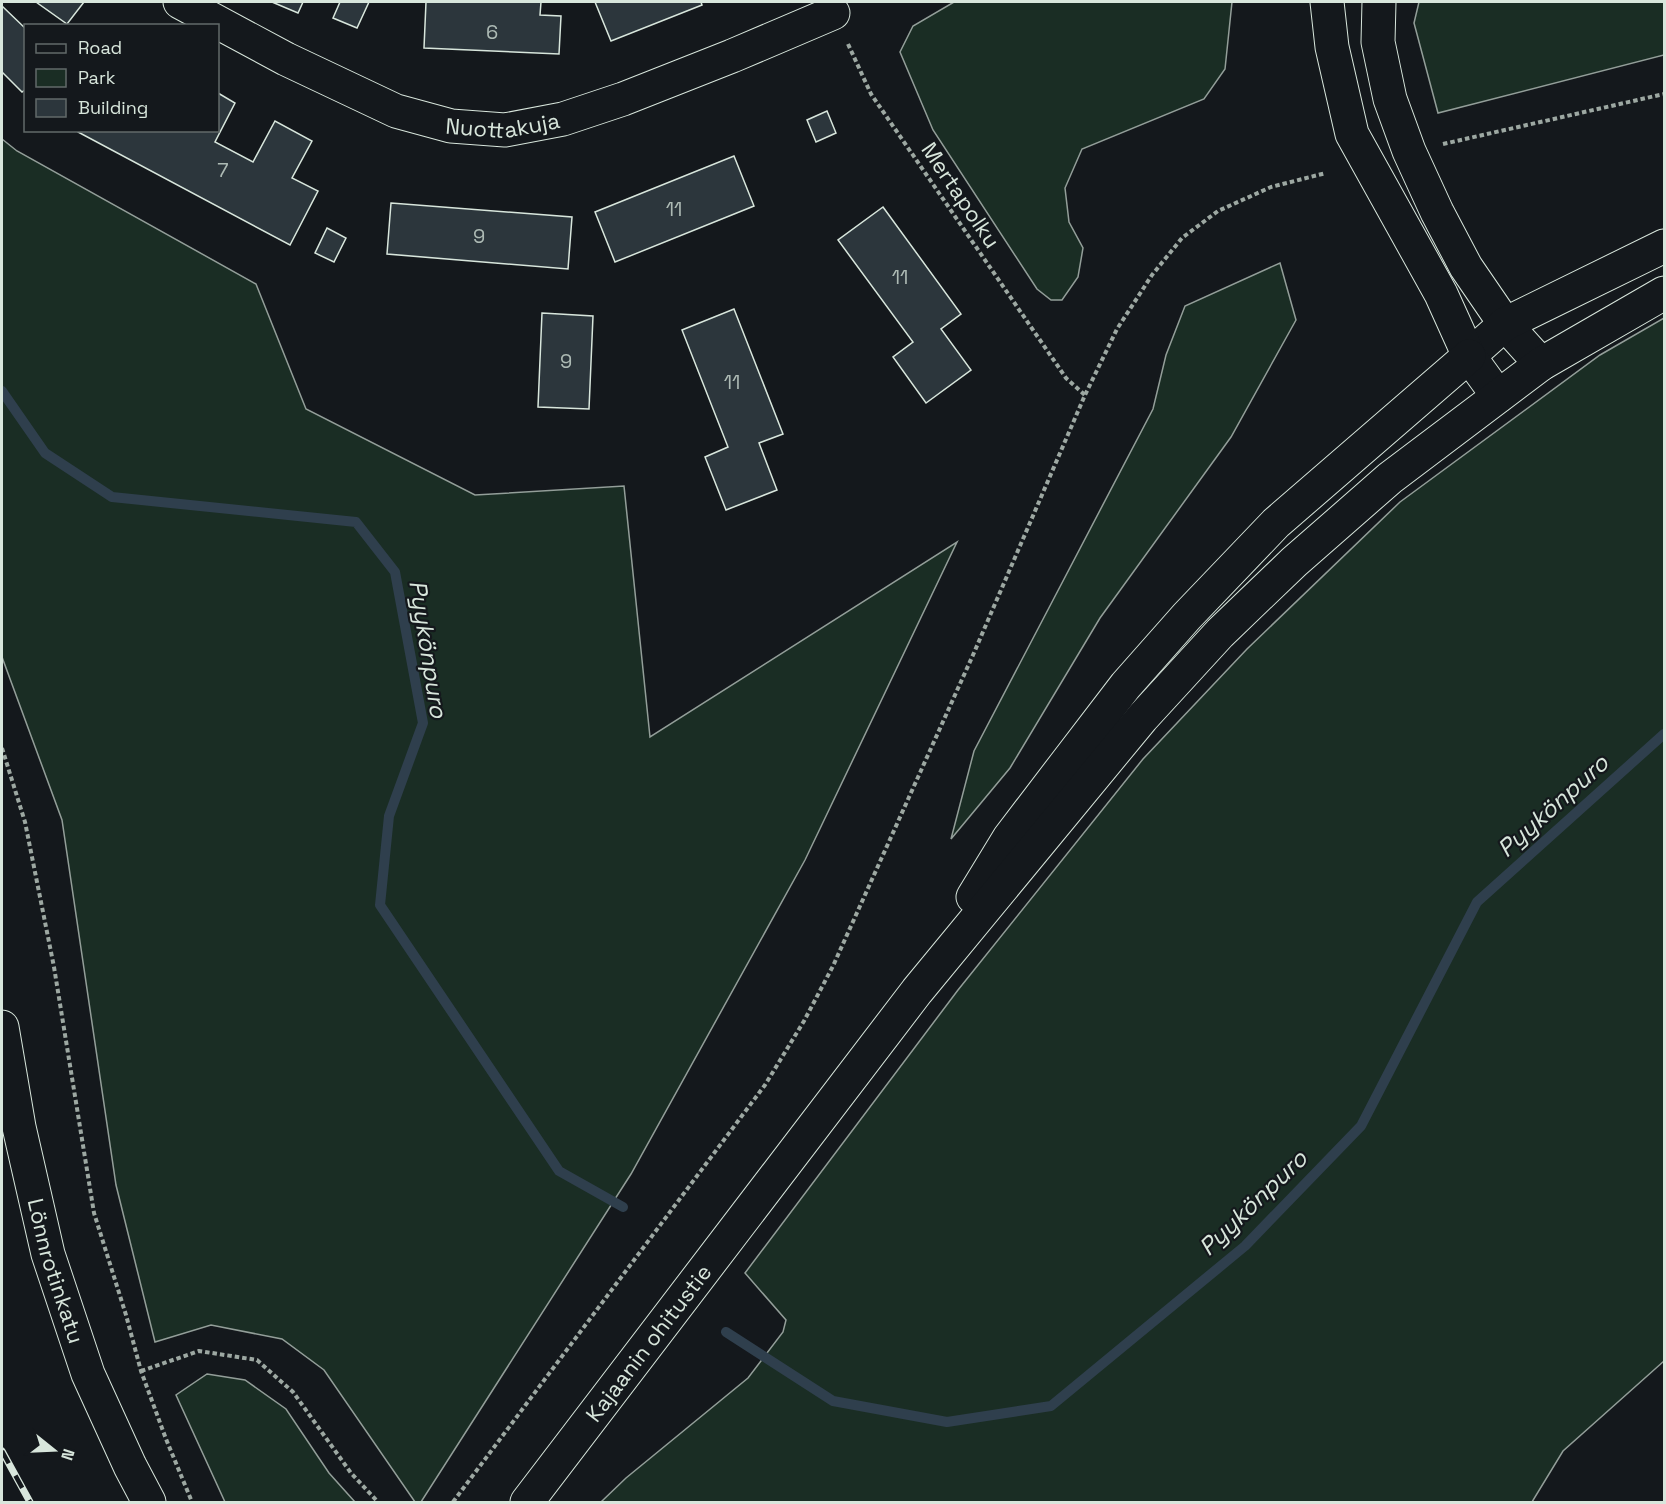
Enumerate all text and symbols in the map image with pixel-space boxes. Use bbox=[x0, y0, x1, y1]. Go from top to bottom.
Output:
house number: 6 bbox=[486, 19, 498, 45]
legend bbox=[24, 24, 219, 132]
text: Road bbox=[78, 36, 122, 59]
text: Park bbox=[78, 66, 116, 89]
text: Building bbox=[78, 96, 148, 119]
street label: Nuottakuja bbox=[444, 106, 562, 144]
street label: Mertapolku bbox=[915, 137, 1007, 253]
house number: 7 bbox=[217, 157, 229, 183]
house number: 11 bbox=[666, 196, 682, 222]
house number: 9 bbox=[473, 223, 485, 249]
house number: 11 bbox=[892, 264, 908, 290]
house number: 9 bbox=[560, 348, 572, 374]
house number: 11 bbox=[724, 369, 740, 395]
water label: Pyykönpuro bbox=[402, 578, 455, 721]
water label: Pyykönpuro bbox=[1491, 747, 1616, 864]
water label: Pyykönpuro bbox=[1192, 1142, 1314, 1262]
street label: Lönnrotinkatu bbox=[22, 1196, 91, 1347]
street label: Kajaanin ohitustie bbox=[579, 1259, 717, 1427]
north arrow bbox=[24, 1420, 84, 1480]
text: N bbox=[56, 1446, 79, 1463]

